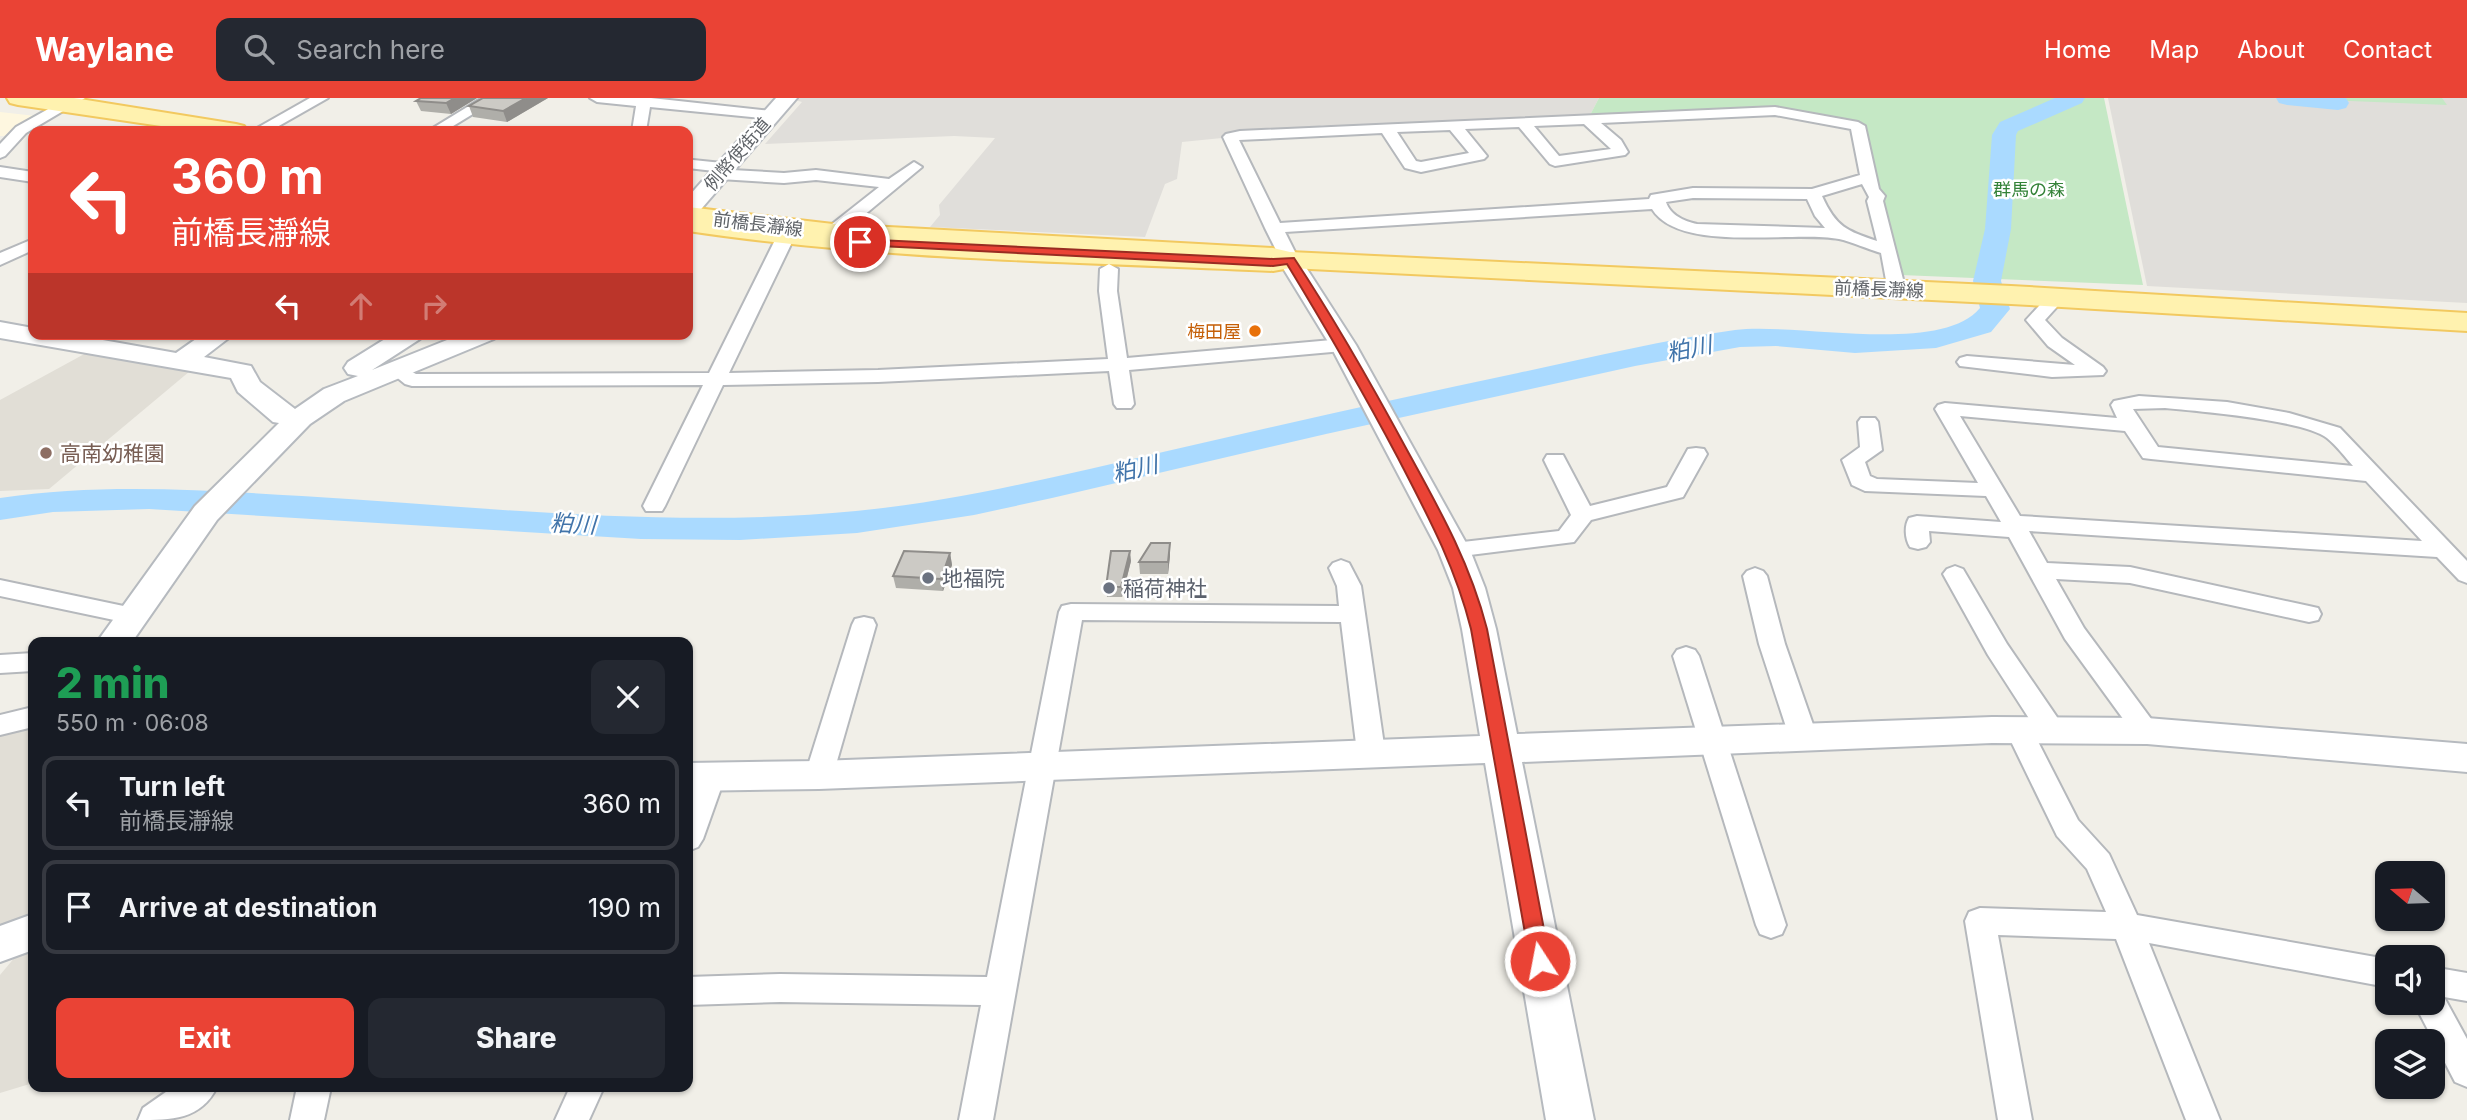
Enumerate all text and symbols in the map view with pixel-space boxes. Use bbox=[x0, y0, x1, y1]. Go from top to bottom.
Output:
search box bbox=[216, 18, 706, 81]
text: Waylane bbox=[35, 29, 174, 69]
icon: search bbox=[240, 30, 278, 68]
text: Search here bbox=[296, 34, 445, 65]
text: Home bbox=[2044, 35, 2111, 64]
text: Map bbox=[2149, 35, 2199, 64]
text: About bbox=[2237, 35, 2305, 64]
text: Contact bbox=[2343, 35, 2432, 64]
street label: 例幣使街道 bbox=[700, 113, 774, 195]
text: 360 m bbox=[171, 147, 324, 206]
icon: left bbox=[56, 154, 147, 245]
park label: 群馬の森 bbox=[1993, 179, 2065, 200]
street label: 前橋長瀞線 bbox=[712, 208, 804, 240]
pin bbox=[830, 212, 890, 272]
text: 前橋長瀞線 bbox=[171, 213, 331, 252]
icon: arrive bbox=[841, 223, 879, 261]
street label: 前橋長瀞線 bbox=[1834, 277, 1924, 301]
icon: left bbox=[269, 287, 307, 325]
icon: ahead bbox=[342, 287, 380, 325]
icon: right bbox=[415, 287, 453, 325]
place label: 梅田屋 bbox=[1187, 321, 1241, 342]
marker: 梅田屋 bbox=[1247, 323, 1263, 339]
water label: 粕川 bbox=[1664, 330, 1717, 367]
place label: 高南幼稚園 bbox=[60, 441, 165, 466]
marker: 高南幼稚園 bbox=[38, 445, 54, 461]
water label: 粕川 bbox=[1109, 450, 1163, 488]
water label: 粕川 bbox=[549, 509, 600, 539]
place label: 地福院 bbox=[942, 566, 1005, 591]
marker: 地福院 bbox=[920, 570, 936, 586]
place label: 稲荷神社 bbox=[1123, 576, 1207, 601]
marker: 稲荷神社 bbox=[1101, 580, 1117, 596]
text: 2 min bbox=[56, 657, 170, 708]
button: close bbox=[591, 660, 665, 734]
text: 550 m · 06:08 bbox=[56, 709, 209, 737]
text: Turn left bbox=[119, 771, 225, 802]
icon: left bbox=[60, 784, 98, 822]
text: 360 m bbox=[582, 788, 661, 819]
text: 前橋長瀞線 bbox=[119, 807, 234, 835]
north arrow bbox=[2375, 861, 2445, 931]
map controls bbox=[2375, 861, 2445, 1099]
icon: arrive bbox=[60, 888, 98, 926]
text: Arrive at destination bbox=[119, 892, 378, 923]
text: 190 m bbox=[588, 892, 661, 923]
position arrow bbox=[1503, 924, 1577, 998]
button: sound bbox=[2375, 945, 2445, 1015]
button: Exit bbox=[56, 998, 354, 1078]
button: Share bbox=[368, 998, 665, 1078]
button: layers bbox=[2375, 1029, 2445, 1099]

